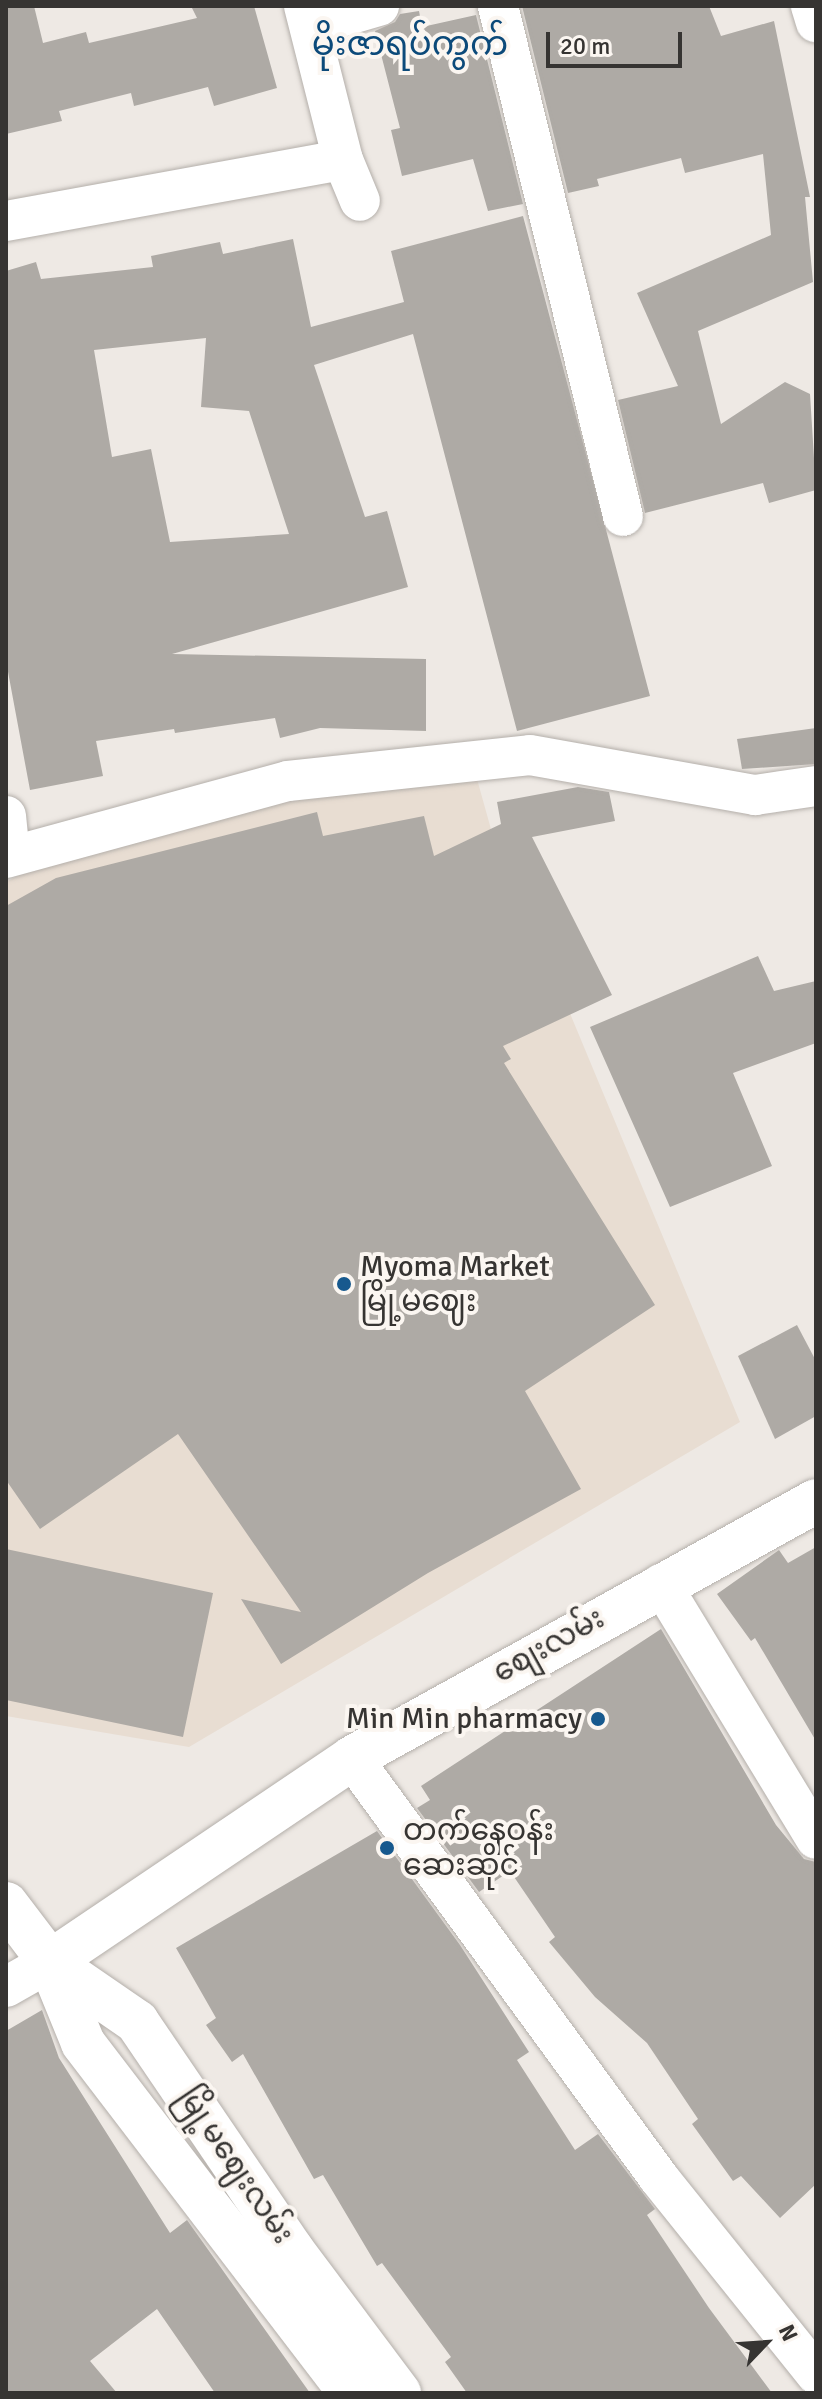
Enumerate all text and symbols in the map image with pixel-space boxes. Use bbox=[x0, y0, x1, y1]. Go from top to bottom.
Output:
scale bar bbox=[550, 16, 686, 66]
district label: မိုးဇာရပ်ကွက် bbox=[312, 25, 508, 65]
text: 20 m bbox=[560, 31, 610, 61]
place label: Myoma Market မြို့မဈေး bbox=[360, 1249, 550, 1320]
marker: Myoma Market မြို့မဈေး bbox=[335, 1275, 353, 1293]
street label: စျေးလမ်း bbox=[487, 1601, 611, 1691]
place label: Min Min pharmacy bbox=[346, 1701, 582, 1737]
marker: Min Min pharmacy bbox=[589, 1710, 607, 1728]
place label: တက်နေဝန်း ဆေးဆိုင် bbox=[403, 1813, 554, 1884]
marker: တက်နေဝန်း ဆေးဆိုင် bbox=[378, 1839, 396, 1857]
street label: မြို့မဈေးလမ်း bbox=[169, 2081, 301, 2251]
north arrow bbox=[726, 2303, 806, 2383]
text: N bbox=[773, 2320, 804, 2345]

